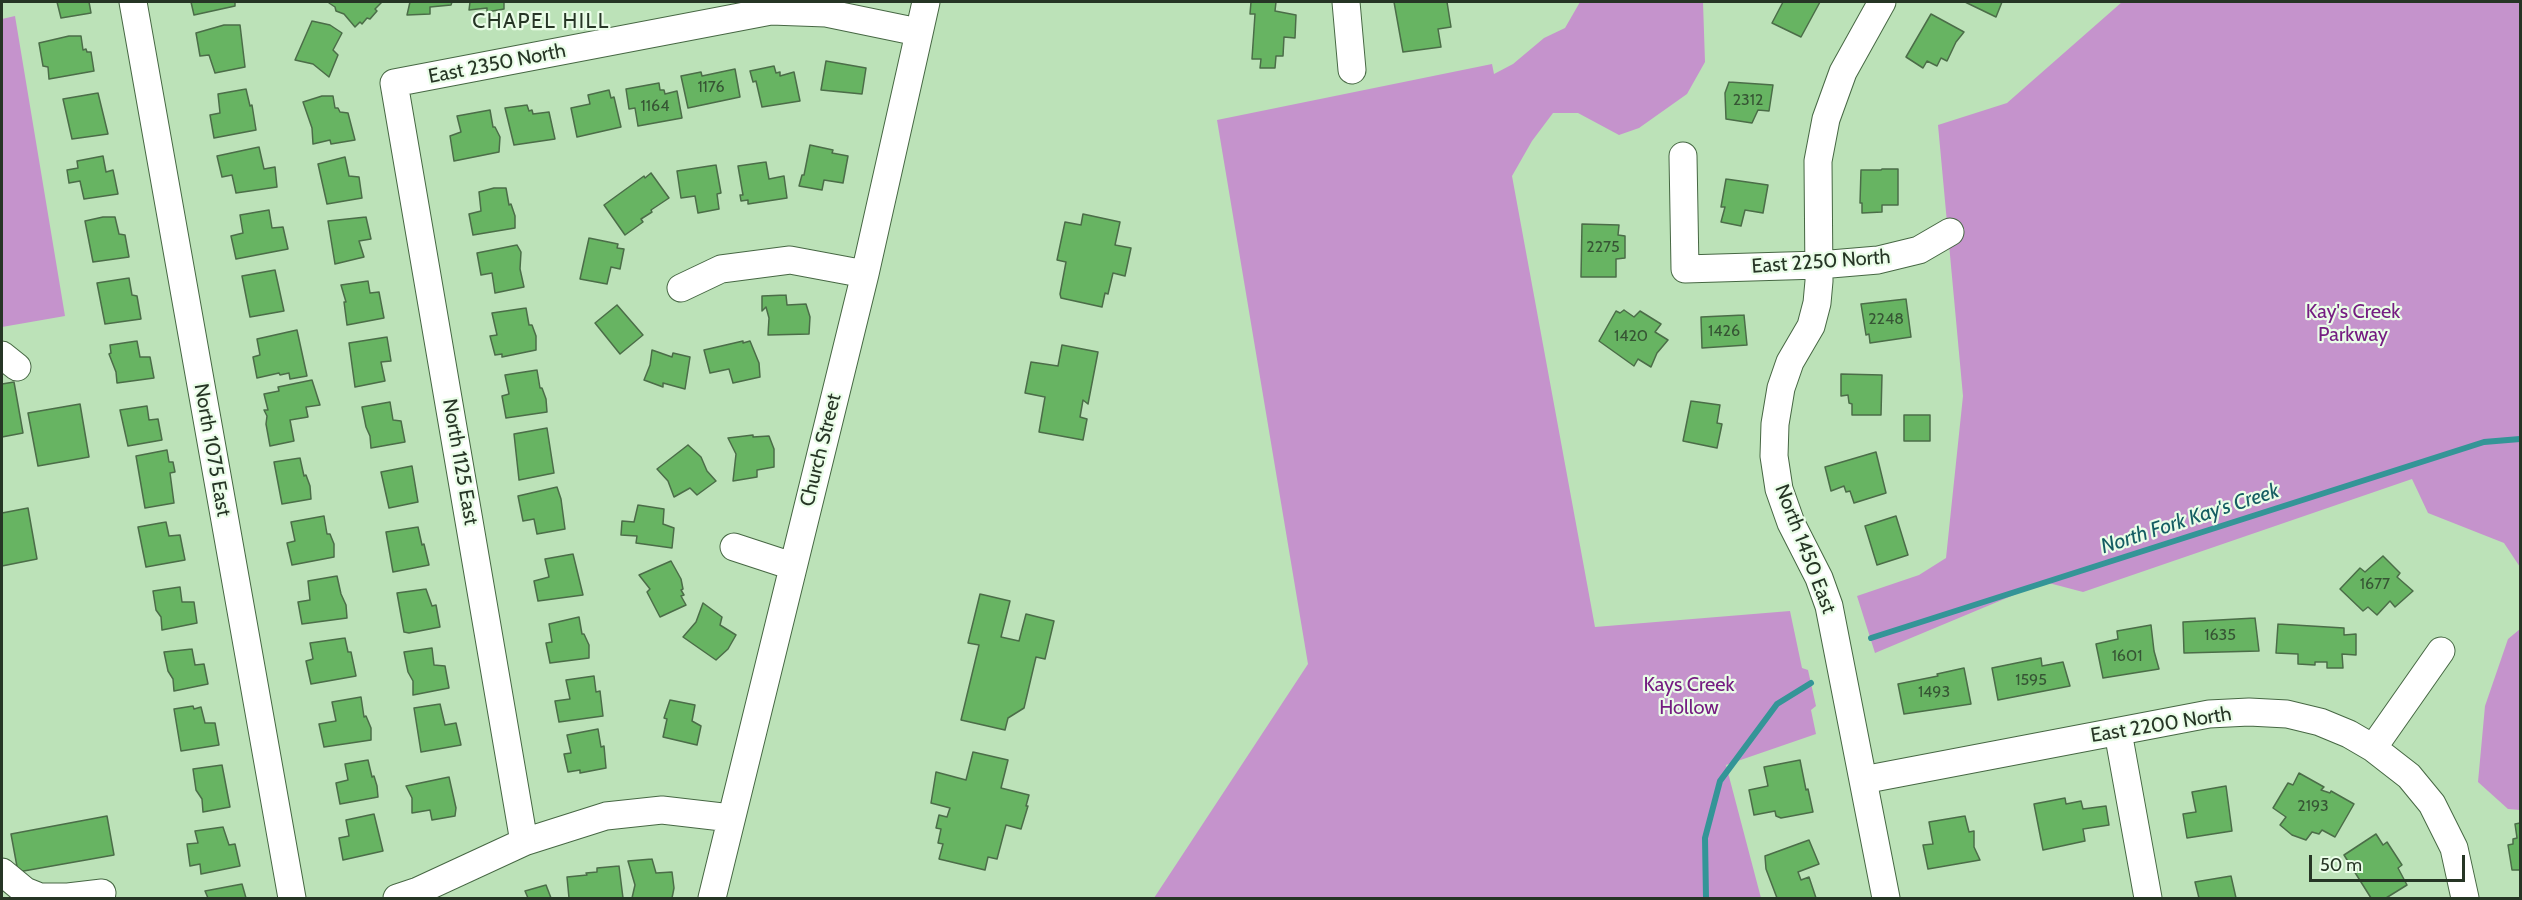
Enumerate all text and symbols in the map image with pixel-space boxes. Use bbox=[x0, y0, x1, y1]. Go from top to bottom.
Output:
district label: CHAPEL HILL bbox=[472, 9, 610, 35]
street label: East 2350 North bbox=[426, 39, 568, 89]
house number: 1176 bbox=[697, 77, 725, 97]
house number: 2312 bbox=[1733, 90, 1763, 110]
house number: 1164 bbox=[641, 96, 669, 116]
house number: 2275 bbox=[1586, 237, 1620, 257]
street label: East 2250 North bbox=[1751, 245, 1891, 279]
park label: Kay's Creek Parkway bbox=[2306, 300, 2400, 347]
house number: 2248 bbox=[1868, 309, 1904, 329]
house number: 1426 bbox=[1708, 321, 1740, 341]
house number: 1420 bbox=[1614, 326, 1648, 346]
street label: North 1075 East bbox=[189, 382, 235, 518]
street label: Church Street bbox=[795, 391, 847, 509]
street label: North 1125 East bbox=[437, 397, 483, 527]
water label: North Fork Kay's Creek bbox=[2098, 478, 2282, 560]
street label: North 1450 East bbox=[1769, 481, 1841, 617]
house number: 1677 bbox=[2360, 574, 2390, 594]
house number: 1635 bbox=[2204, 625, 2236, 645]
house number: 1601 bbox=[2112, 646, 2142, 666]
house number: 1595 bbox=[2015, 670, 2047, 690]
park label: Kays Creek Hollow bbox=[1644, 673, 1734, 720]
house number: 1493 bbox=[1918, 682, 1950, 702]
street label: East 2200 North bbox=[2089, 702, 2233, 748]
house number: 2193 bbox=[2297, 796, 2329, 816]
scale bar bbox=[2312, 843, 2468, 881]
text: 50 m bbox=[2320, 854, 2362, 876]

